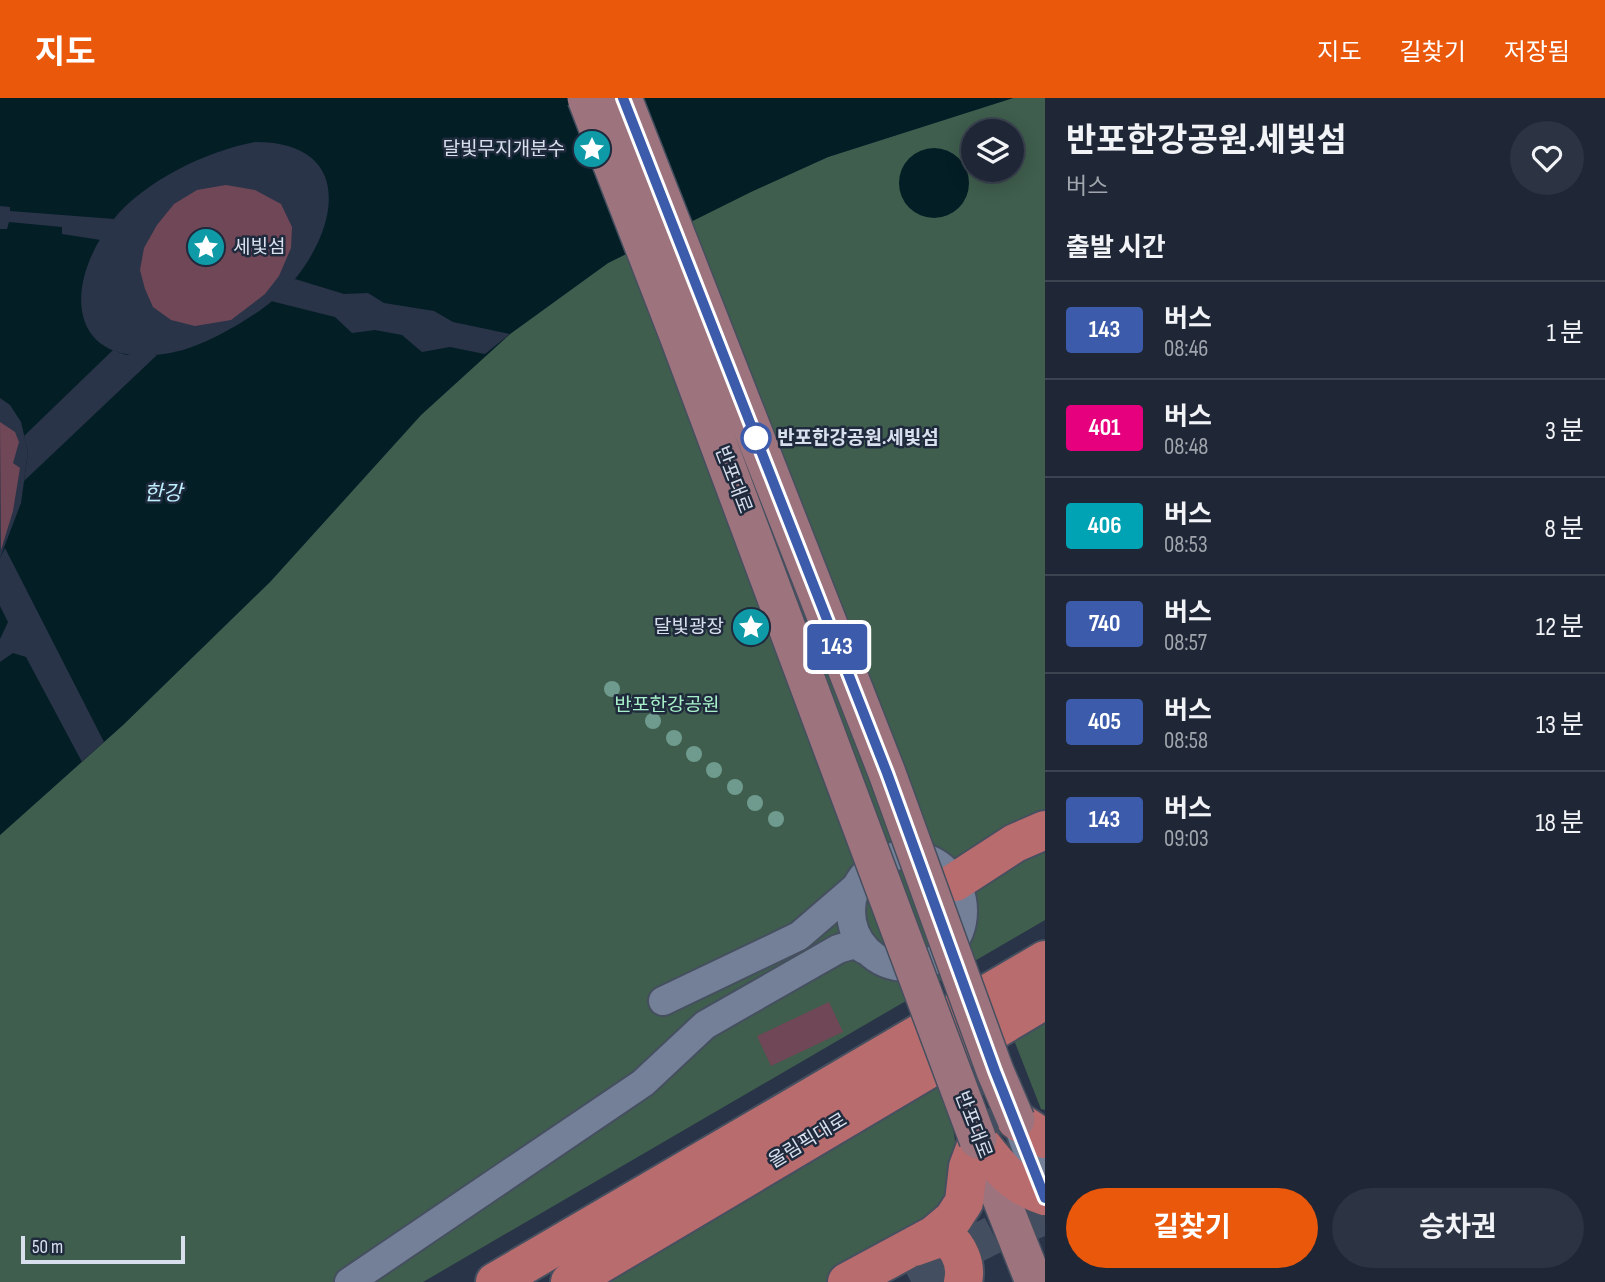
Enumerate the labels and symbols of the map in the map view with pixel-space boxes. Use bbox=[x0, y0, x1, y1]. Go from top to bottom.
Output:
place icon: 달빛무지개분수 bbox=[571, 128, 613, 170]
place label: 달빛무지개분수 bbox=[443, 138, 565, 161]
place icon: 세빛섬 bbox=[185, 226, 227, 268]
place label: 세빛섬 bbox=[233, 236, 285, 259]
marker: 반포한강공원.세빛섬 bbox=[741, 423, 771, 453]
place label: 반포한강공원.세빛섬 bbox=[777, 427, 939, 450]
street label: 반포대로 bbox=[710, 443, 756, 517]
water label: 한강 bbox=[144, 481, 185, 506]
place icon: 달빛광장 bbox=[730, 606, 772, 648]
place label: 달빛광장 bbox=[654, 616, 724, 639]
line badge: 143 bbox=[797, 624, 877, 670]
park label: 반포한강공원 bbox=[615, 694, 719, 717]
street label: 반포대로 bbox=[950, 1088, 996, 1162]
street label: 올림픽대로 bbox=[765, 1109, 851, 1173]
scale bar bbox=[21, 1233, 186, 1265]

